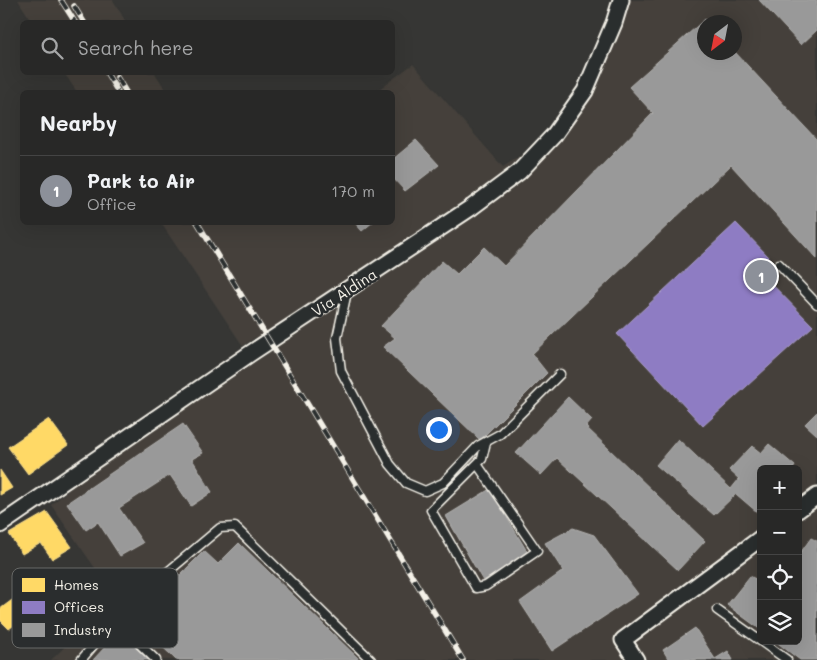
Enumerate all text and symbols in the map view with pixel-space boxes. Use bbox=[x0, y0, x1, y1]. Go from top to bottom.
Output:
north arrow bbox=[697, 15, 742, 60]
search box bbox=[20, 20, 395, 75]
icon: search bbox=[38, 34, 66, 62]
text: Search here bbox=[78, 35, 194, 60]
text: Nearby bbox=[40, 109, 117, 136]
text: Park to Air bbox=[87, 168, 195, 193]
text: 1 bbox=[52, 180, 60, 201]
text: 170 m bbox=[331, 180, 375, 201]
text: Office bbox=[87, 193, 136, 214]
pin: 1 bbox=[745, 257, 777, 295]
street label: Via Aldina bbox=[307, 263, 381, 321]
your location bbox=[426, 417, 452, 443]
map controls bbox=[757, 465, 802, 645]
button: + bbox=[757, 465, 802, 510]
button: − bbox=[757, 510, 802, 555]
button: locate bbox=[757, 555, 802, 600]
legend bbox=[12, 568, 178, 648]
text: Homes bbox=[54, 575, 99, 594]
text: Offices bbox=[54, 597, 104, 616]
button: layers bbox=[757, 600, 802, 645]
text: Industry bbox=[54, 620, 112, 639]

